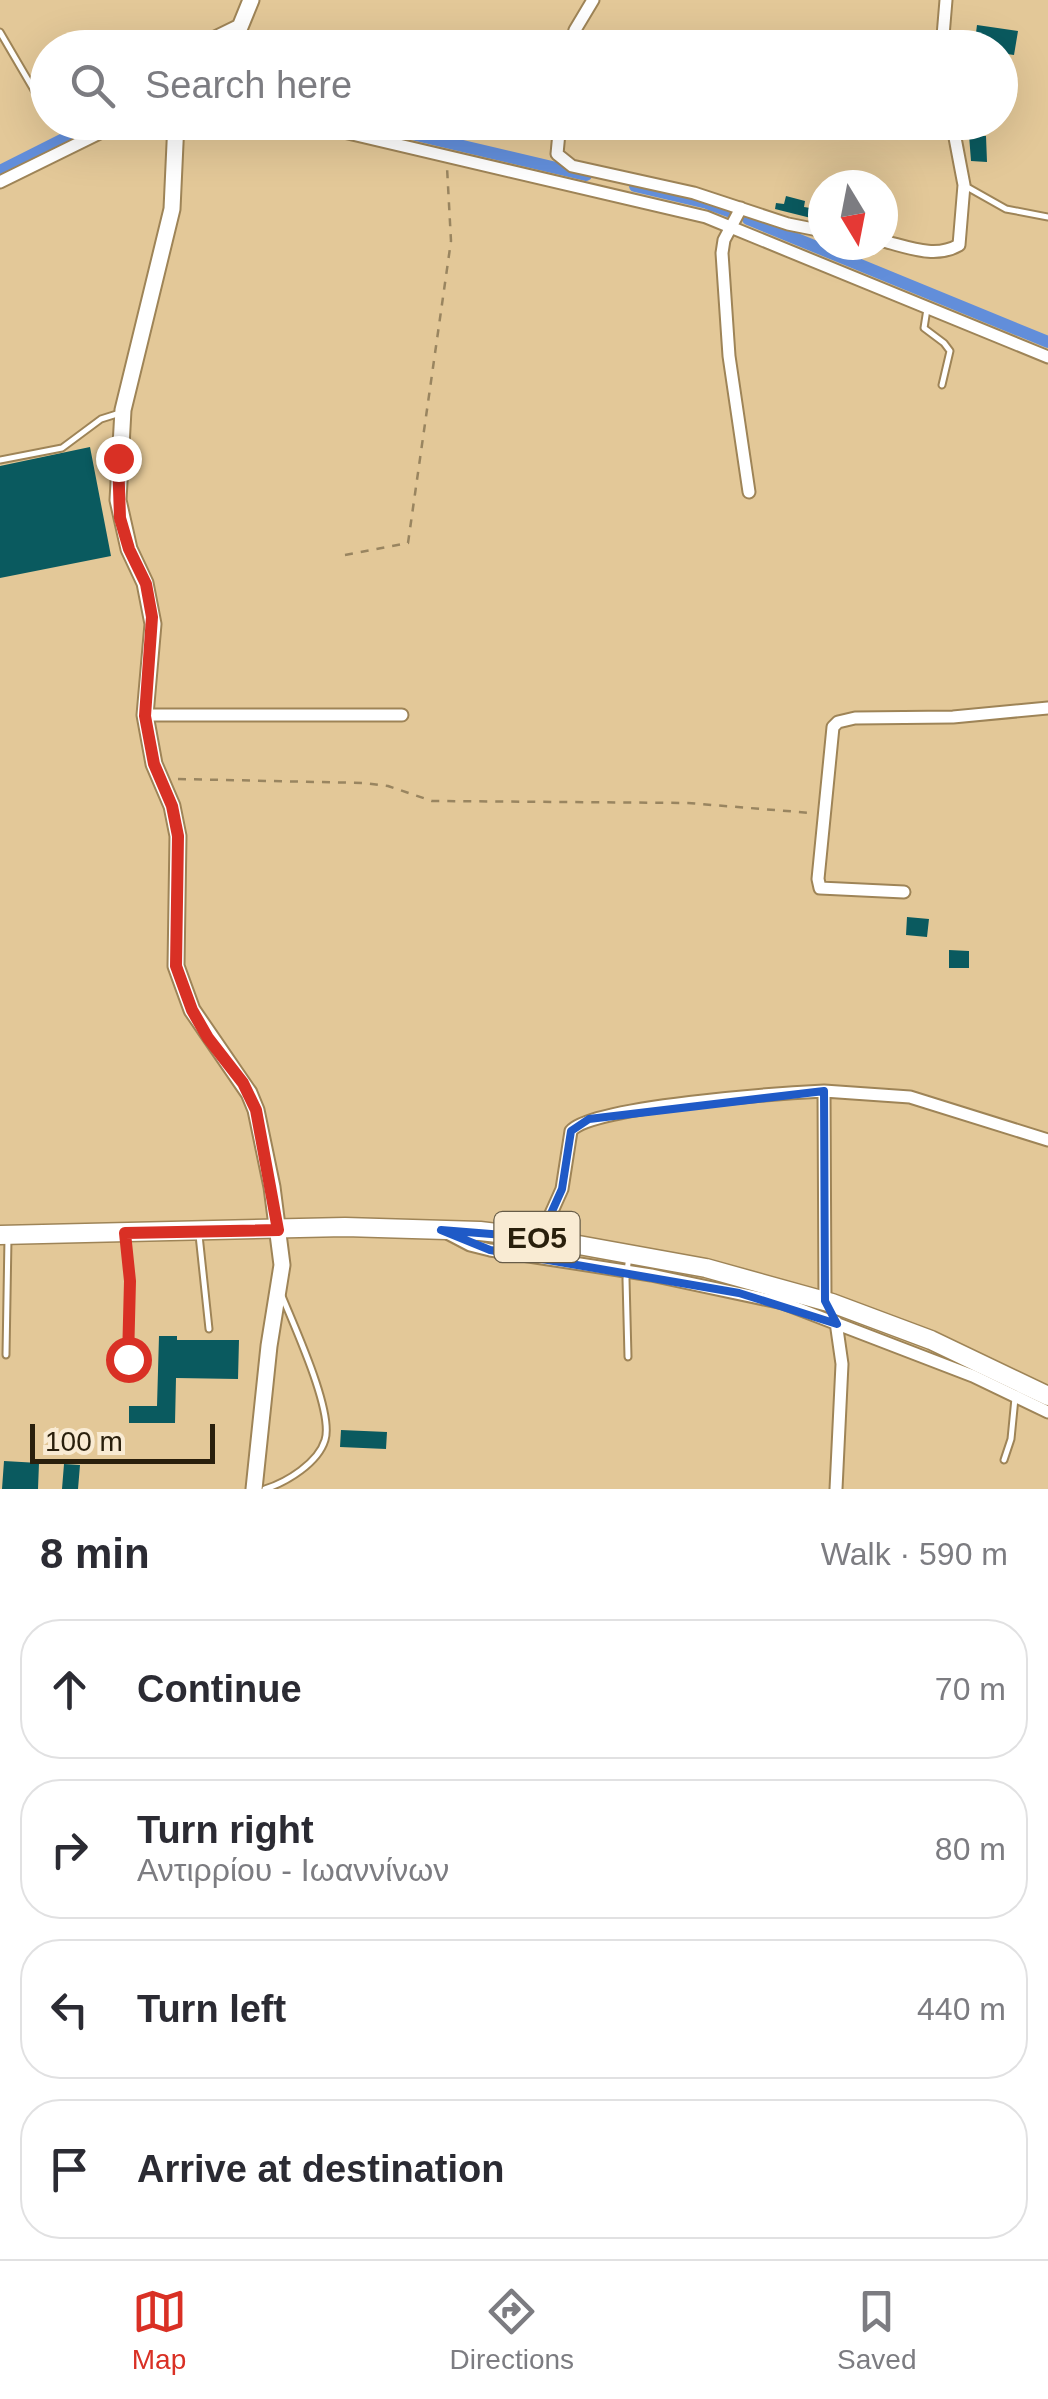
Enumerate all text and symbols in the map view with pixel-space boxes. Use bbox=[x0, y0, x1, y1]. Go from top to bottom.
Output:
search box bbox=[30, 30, 1018, 140]
icon: search bbox=[65, 58, 120, 113]
text: Search here bbox=[145, 64, 352, 106]
north arrow bbox=[808, 170, 898, 260]
route end bbox=[96, 436, 142, 482]
road number: ΕΟ5 bbox=[494, 1212, 580, 1262]
route start bbox=[106, 1337, 152, 1383]
scale bar bbox=[30, 1419, 215, 1464]
text: 100 m bbox=[45, 1426, 123, 1457]
text: 8 min bbox=[40, 1530, 150, 1577]
text: Walk · 590 m bbox=[821, 1536, 1008, 1572]
icon: ahead bbox=[42, 1662, 97, 1717]
text: Continue bbox=[137, 1668, 302, 1710]
text: 70 m bbox=[935, 1671, 1006, 1707]
text: Turn right bbox=[137, 1809, 314, 1851]
icon: right bbox=[42, 1822, 97, 1877]
text: 80 m bbox=[935, 1831, 1006, 1867]
text: Αντιρρίου - Ιωαννίνων bbox=[137, 1852, 449, 1888]
icon: left bbox=[42, 1982, 97, 2037]
text: Turn left bbox=[137, 1988, 286, 2030]
text: 440 m bbox=[917, 1991, 1006, 2027]
icon: arrive bbox=[42, 2142, 97, 2197]
text: Arrive at destination bbox=[137, 2148, 504, 2190]
tab: Map bbox=[132, 2284, 187, 2376]
tab: Directions bbox=[450, 2284, 574, 2376]
tab: Saved bbox=[837, 2284, 916, 2376]

